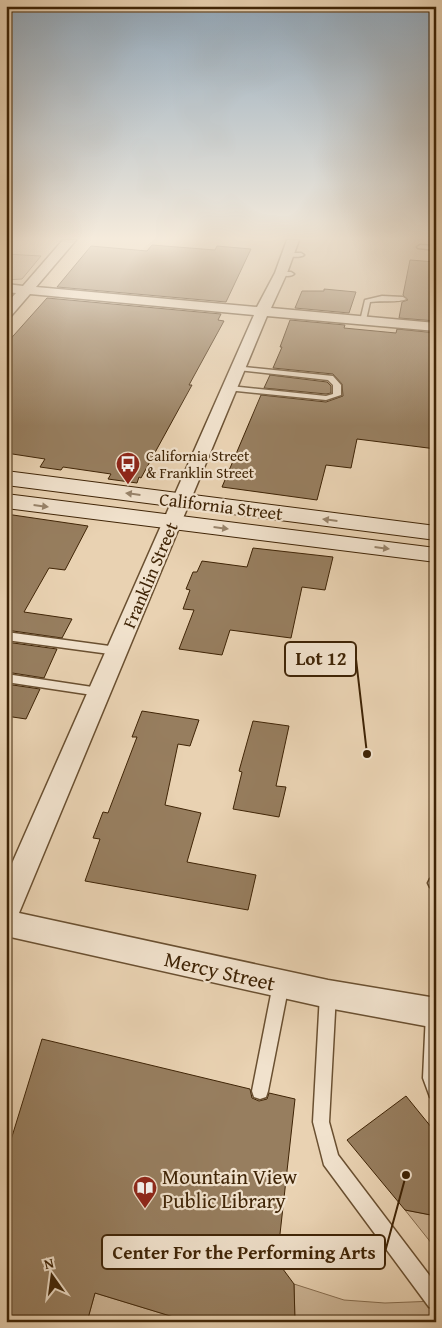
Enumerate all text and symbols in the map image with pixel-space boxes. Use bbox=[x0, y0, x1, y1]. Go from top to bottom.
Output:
place label: California Street & Franklin Street bbox=[146, 445, 255, 483]
bus stop icon: California Street & Franklin Street bbox=[115, 451, 141, 485]
street label: California Street bbox=[158, 485, 285, 527]
one-way arrow bbox=[125, 490, 141, 498]
one-way arrow bbox=[33, 502, 49, 510]
one-way arrow bbox=[322, 516, 338, 524]
street label: Franklin Street bbox=[115, 517, 185, 633]
one-way arrow bbox=[213, 524, 229, 532]
one-way arrow bbox=[374, 544, 390, 552]
callout: Lot 12 bbox=[285, 642, 356, 676]
text: Lot 12 bbox=[295, 644, 347, 672]
street label: Mercy Street bbox=[161, 943, 279, 999]
place label: Mountain View Public Library bbox=[162, 1161, 297, 1216]
library icon: Mountain View Public Library bbox=[132, 1175, 158, 1209]
callout: Center For the Performing Arts bbox=[102, 1235, 385, 1269]
text: Center For the Performing Arts bbox=[112, 1238, 376, 1266]
north arrow bbox=[28, 1250, 78, 1300]
text: N bbox=[42, 1252, 56, 1274]

